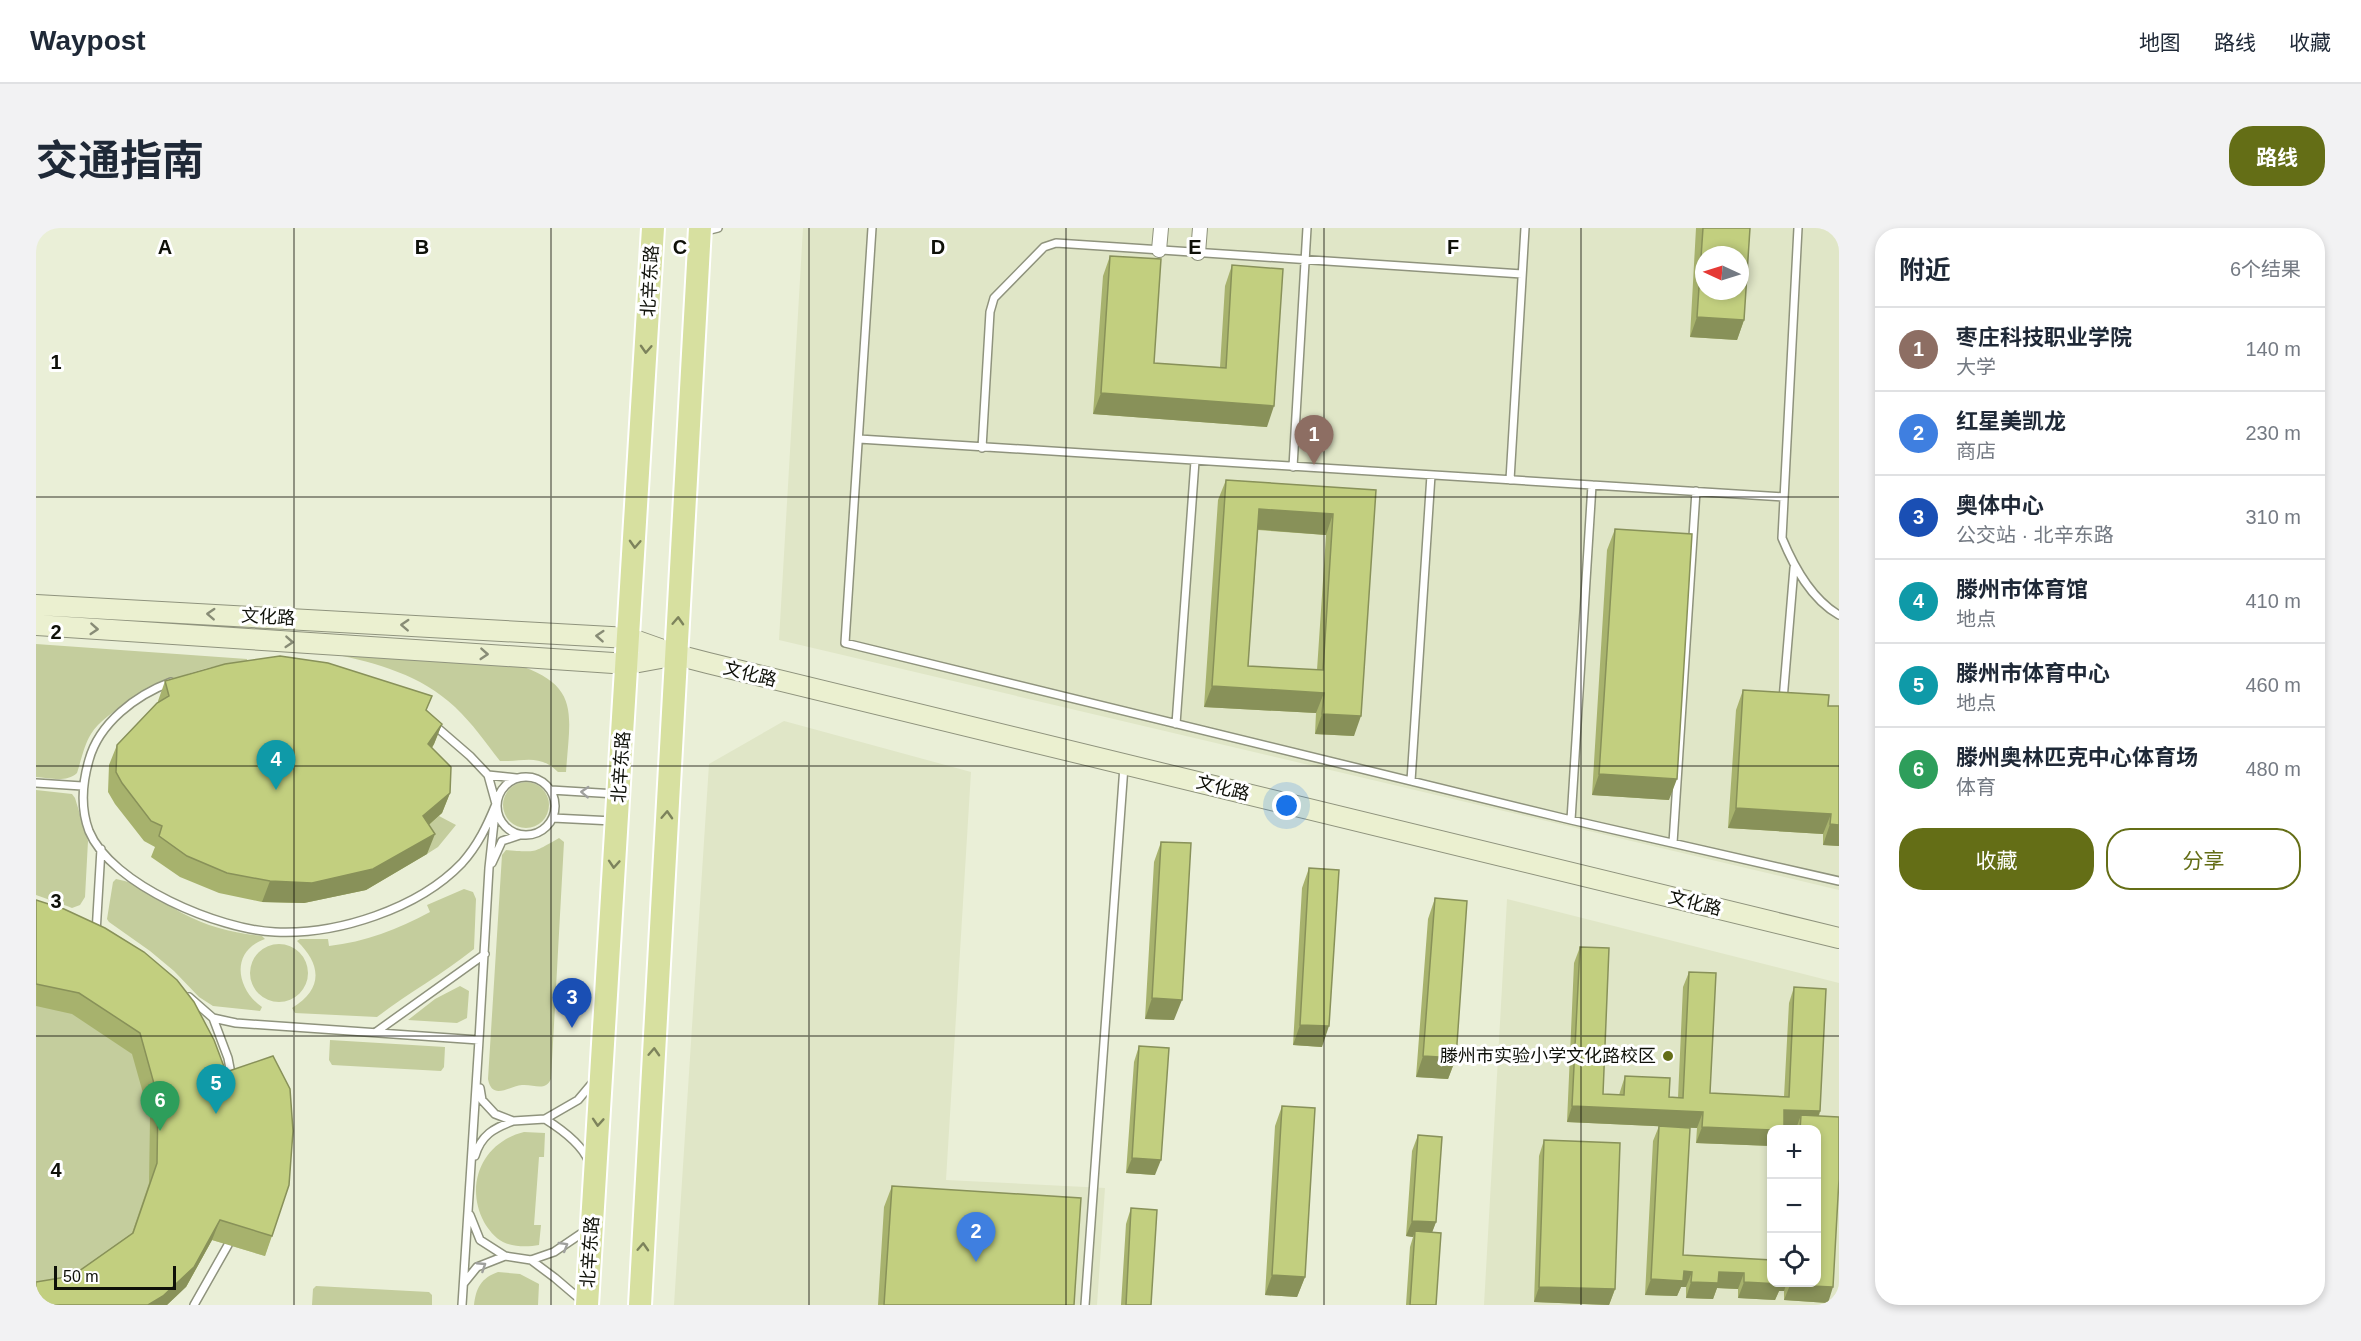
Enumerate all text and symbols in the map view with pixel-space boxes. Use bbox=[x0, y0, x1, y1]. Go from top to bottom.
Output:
text: Waypost bbox=[30, 25, 146, 56]
text: 地图 bbox=[2139, 31, 2181, 54]
text: 路线 bbox=[2214, 31, 2256, 54]
text: 收藏 bbox=[2289, 31, 2331, 54]
button: 路线 bbox=[2229, 126, 2325, 186]
text: 交通指南 bbox=[36, 137, 204, 184]
text: A bbox=[158, 236, 172, 258]
text: B bbox=[415, 236, 429, 258]
text: C bbox=[673, 236, 687, 258]
text: D bbox=[931, 236, 945, 258]
text: E bbox=[1188, 236, 1202, 258]
text: F bbox=[1447, 236, 1459, 258]
street label: 北辛东路 bbox=[638, 245, 662, 317]
north arrow bbox=[1695, 246, 1749, 300]
text: 附近 bbox=[1899, 255, 1951, 285]
text: 6个结果 bbox=[2230, 258, 2301, 280]
text: 枣庄科技职业学院 bbox=[1956, 325, 2132, 350]
text: 1 bbox=[1913, 338, 1924, 360]
text: 140 m bbox=[2245, 338, 2301, 360]
one-way arrow bbox=[640, 345, 653, 354]
text: 1 bbox=[50, 351, 62, 373]
text: 大学 bbox=[1956, 356, 1996, 378]
text: 红星美凯龙 bbox=[1956, 409, 2066, 434]
pin: 1 bbox=[1294, 416, 1334, 465]
text: 2 bbox=[1913, 422, 1924, 444]
text: 230 m bbox=[2245, 422, 2301, 444]
text: 商店 bbox=[1956, 440, 1996, 462]
text: 奥体中心 bbox=[1956, 493, 2044, 518]
text: 3 bbox=[1913, 506, 1924, 528]
text: 310 m bbox=[2245, 506, 2301, 528]
text: 公交站 · 北辛东路 bbox=[1956, 524, 2114, 546]
one-way arrow bbox=[628, 539, 641, 548]
text: 滕州市体育馆 bbox=[1956, 577, 2088, 602]
text: 4 bbox=[1913, 590, 1924, 612]
text: 410 m bbox=[2245, 590, 2301, 612]
street label: 文化路 bbox=[241, 606, 295, 628]
one-way arrow bbox=[206, 608, 215, 621]
text: 地点 bbox=[1956, 608, 1996, 630]
one-way arrow bbox=[672, 616, 685, 625]
one-way arrow bbox=[401, 618, 410, 631]
text: 2 bbox=[50, 621, 62, 643]
one-way arrow bbox=[90, 622, 99, 635]
one-way arrow bbox=[596, 629, 605, 642]
one-way arrow bbox=[284, 635, 293, 648]
one-way arrow bbox=[479, 647, 488, 660]
street label: 文化路 bbox=[721, 658, 779, 690]
text: 滕州市体育中心 bbox=[1956, 661, 2110, 686]
text: 5 bbox=[1913, 674, 1924, 696]
text: 460 m bbox=[2245, 674, 2301, 696]
text: 地点 bbox=[1956, 692, 1996, 714]
street label: 北辛东路 bbox=[609, 730, 633, 804]
pin: 4 bbox=[256, 740, 296, 790]
text: 滕州奥林匹克中心体育场 bbox=[1956, 745, 2198, 770]
text: 6 bbox=[1913, 758, 1924, 780]
text: 480 m bbox=[2245, 758, 2301, 780]
street label: 文化路 bbox=[1194, 772, 1252, 804]
text: 体育 bbox=[1956, 776, 1996, 798]
one-way arrow bbox=[580, 785, 589, 798]
your location bbox=[1272, 791, 1301, 820]
one-way arrow bbox=[661, 811, 674, 820]
button: 收藏 bbox=[1899, 828, 2094, 890]
button: 分享 bbox=[2106, 828, 2301, 890]
one-way arrow bbox=[608, 860, 621, 869]
street label: 文化路 bbox=[1666, 887, 1724, 919]
text: 3 bbox=[50, 890, 62, 912]
pin: 3 bbox=[552, 978, 592, 1028]
place label: 滕州市实验小学文化路校区 bbox=[1440, 1046, 1656, 1066]
one-way arrow bbox=[647, 1047, 660, 1056]
marker: 滕州市实验小学文化路校区 bbox=[1661, 1049, 1675, 1063]
pin: 5 bbox=[196, 1064, 236, 1114]
pin: 6 bbox=[140, 1082, 180, 1131]
one-way arrow bbox=[592, 1117, 605, 1126]
map controls bbox=[1767, 1125, 1821, 1287]
button: + bbox=[1767, 1125, 1821, 1179]
text: 4 bbox=[50, 1159, 62, 1181]
button: − bbox=[1767, 1179, 1821, 1233]
pin: 2 bbox=[956, 1212, 996, 1262]
street label: 北辛东路 bbox=[578, 1215, 602, 1289]
button: locate bbox=[1767, 1233, 1821, 1287]
one-way arrow bbox=[558, 1241, 568, 1253]
one-way arrow bbox=[637, 1242, 650, 1251]
one-way arrow bbox=[476, 1262, 487, 1273]
scale bar bbox=[54, 1263, 176, 1290]
text: 50 m bbox=[63, 1268, 99, 1285]

